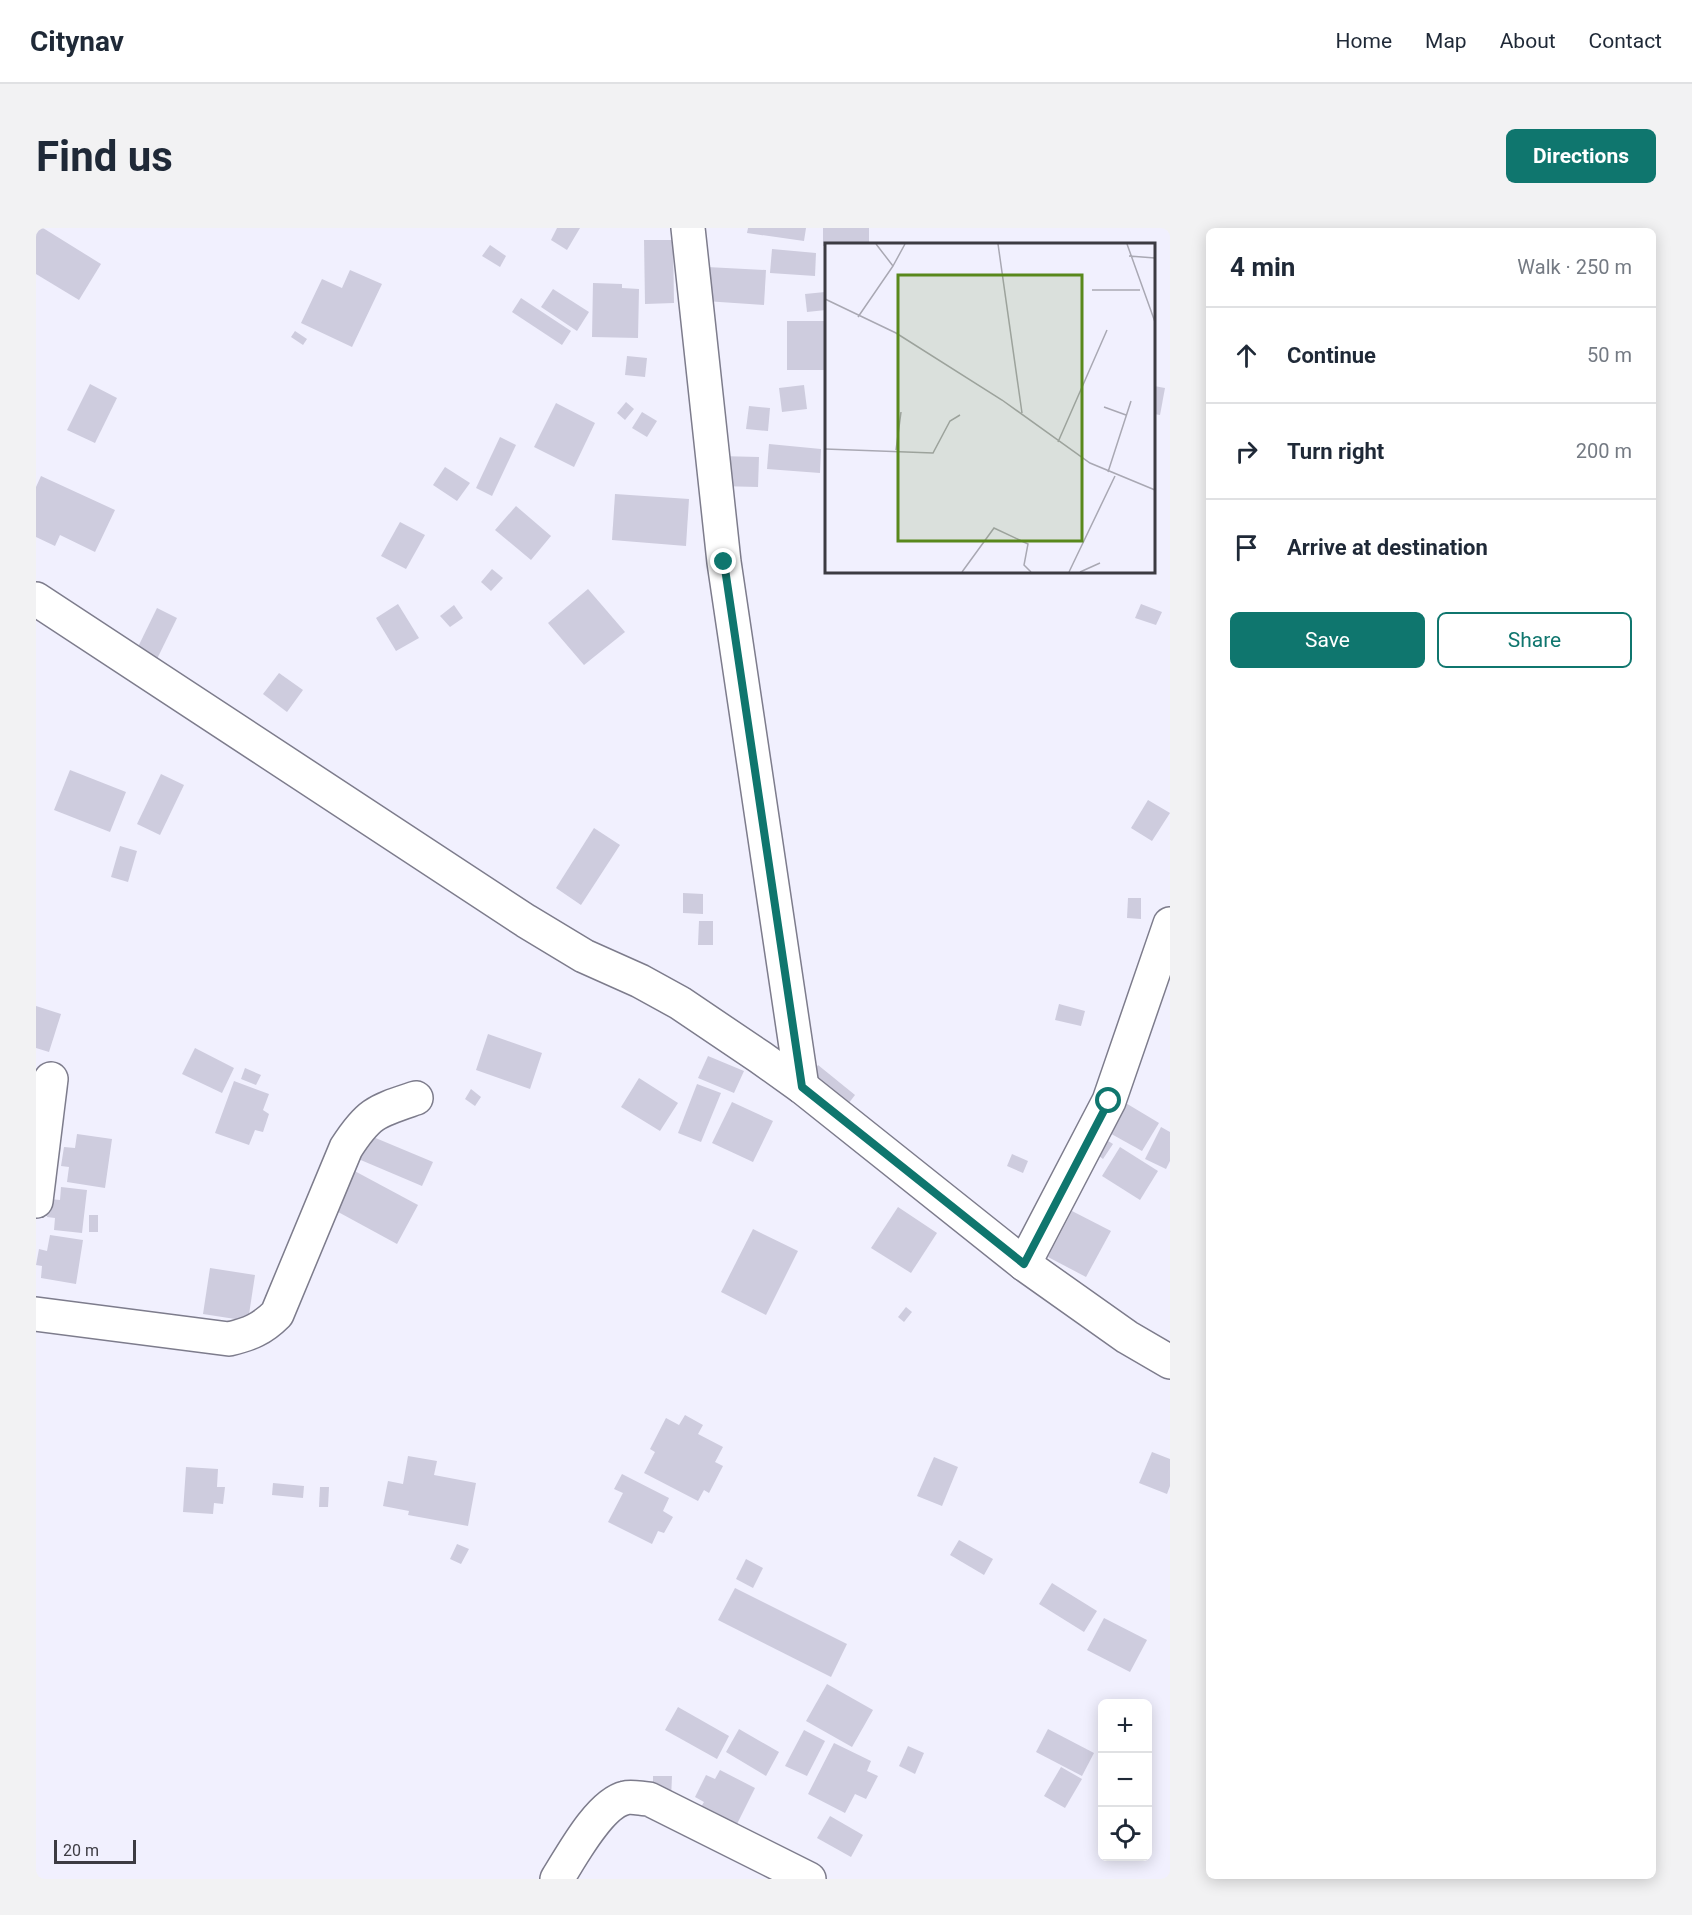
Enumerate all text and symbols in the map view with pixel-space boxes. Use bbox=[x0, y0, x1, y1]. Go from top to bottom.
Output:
text: Citynav bbox=[30, 25, 124, 58]
text: Home bbox=[1336, 29, 1392, 53]
text: Map bbox=[1425, 29, 1467, 53]
text: About bbox=[1500, 29, 1556, 53]
text: Contact bbox=[1589, 29, 1662, 53]
button: Directions bbox=[1506, 129, 1656, 183]
text: Find us bbox=[36, 132, 173, 181]
inset map bbox=[825, 243, 1155, 573]
text: 4 min bbox=[1230, 252, 1295, 282]
text: Walk · 250 m bbox=[1517, 255, 1632, 279]
icon: ahead bbox=[1230, 339, 1263, 372]
text: Continue bbox=[1287, 343, 1376, 368]
text: 50 m bbox=[1587, 343, 1632, 367]
icon: right bbox=[1230, 435, 1263, 468]
text: Turn right bbox=[1287, 439, 1384, 464]
text: 200 m bbox=[1576, 439, 1632, 463]
icon: arrive bbox=[1230, 531, 1263, 564]
text: Arrive at destination bbox=[1287, 535, 1488, 560]
route end bbox=[710, 548, 736, 574]
button: Save bbox=[1230, 612, 1425, 668]
button: Share bbox=[1437, 612, 1632, 668]
route start bbox=[1095, 1087, 1121, 1113]
map controls bbox=[1098, 1699, 1152, 1861]
button: + bbox=[1098, 1699, 1152, 1753]
button: − bbox=[1098, 1753, 1152, 1807]
button: locate bbox=[1098, 1807, 1152, 1861]
scale bar bbox=[54, 1837, 136, 1864]
text: 20 m bbox=[63, 1841, 99, 1860]

